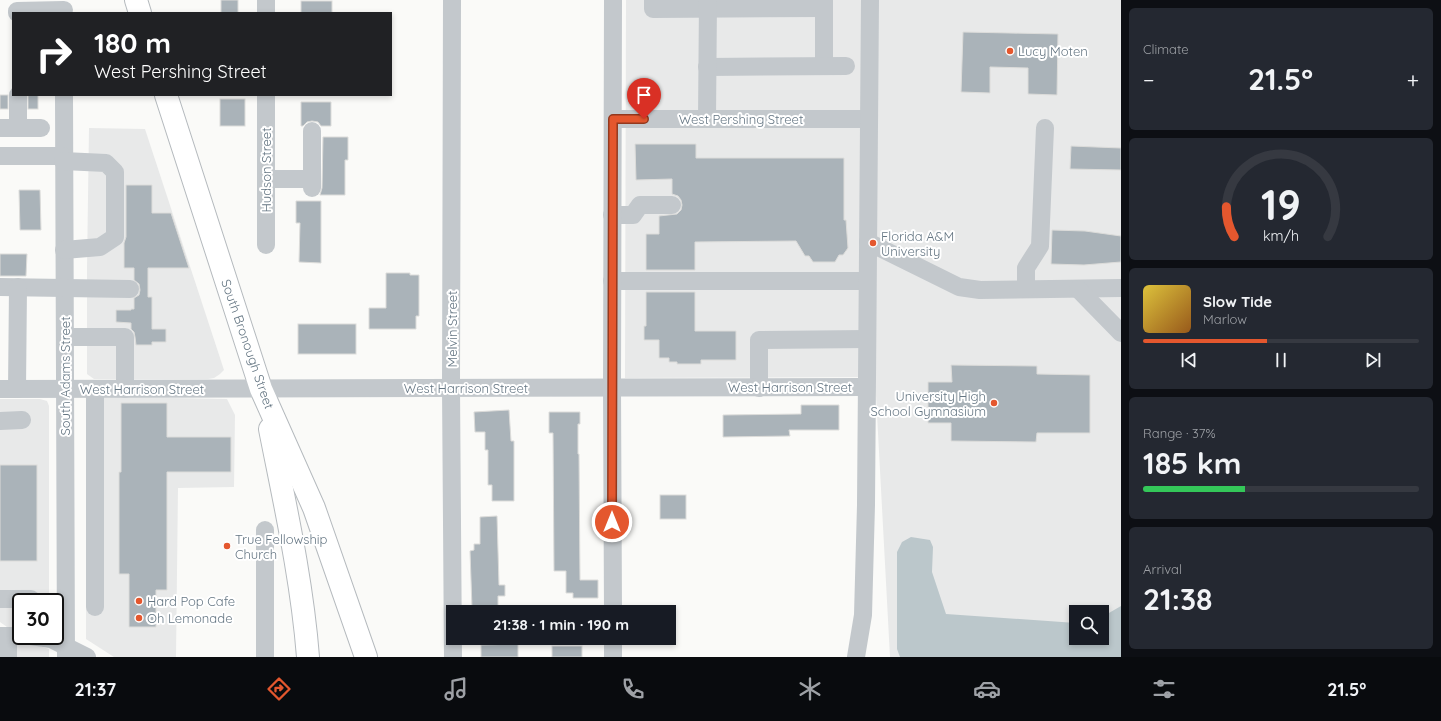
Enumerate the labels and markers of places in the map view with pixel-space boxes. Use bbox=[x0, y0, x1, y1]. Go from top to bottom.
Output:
place label: Lucy Moten bbox=[1018, 43, 1088, 59]
marker: Lucy Moten bbox=[1005, 46, 1015, 56]
pin bbox=[627, 78, 661, 119]
place label: Florida A&M University bbox=[881, 228, 954, 259]
marker: Florida A&M University bbox=[868, 238, 878, 248]
place label: University High School Gymnasium bbox=[871, 388, 986, 419]
marker: University High School Gymnasium bbox=[989, 398, 999, 408]
place label: True Fellowship Church bbox=[235, 531, 328, 562]
marker: True Fellowship Church bbox=[222, 541, 232, 551]
place label: Hard Pop Cafe bbox=[147, 593, 235, 609]
marker: Hard Pop Cafe bbox=[134, 596, 144, 606]
place label: Oh Lemonade bbox=[147, 610, 232, 626]
marker: Oh Lemonade bbox=[134, 613, 144, 623]

